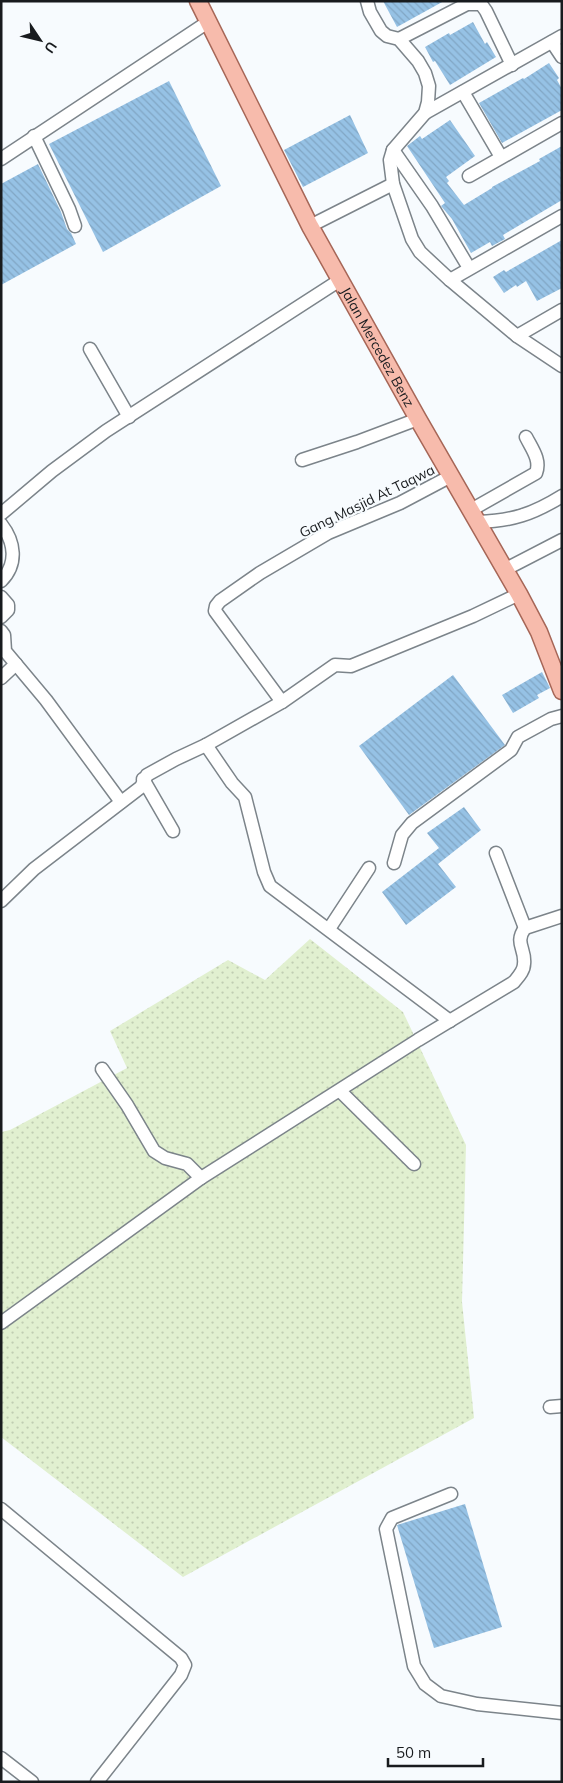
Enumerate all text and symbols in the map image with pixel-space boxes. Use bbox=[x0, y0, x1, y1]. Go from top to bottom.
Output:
north arrow bbox=[15, 15, 65, 65]
text: U bbox=[40, 38, 61, 57]
street label: Jalan Mercedez Benz bbox=[337, 284, 419, 410]
street label: Gang Masjid At Taqwa bbox=[296, 460, 438, 542]
scale bar bbox=[388, 1736, 483, 1768]
text: 50 m bbox=[396, 1743, 431, 1762]

